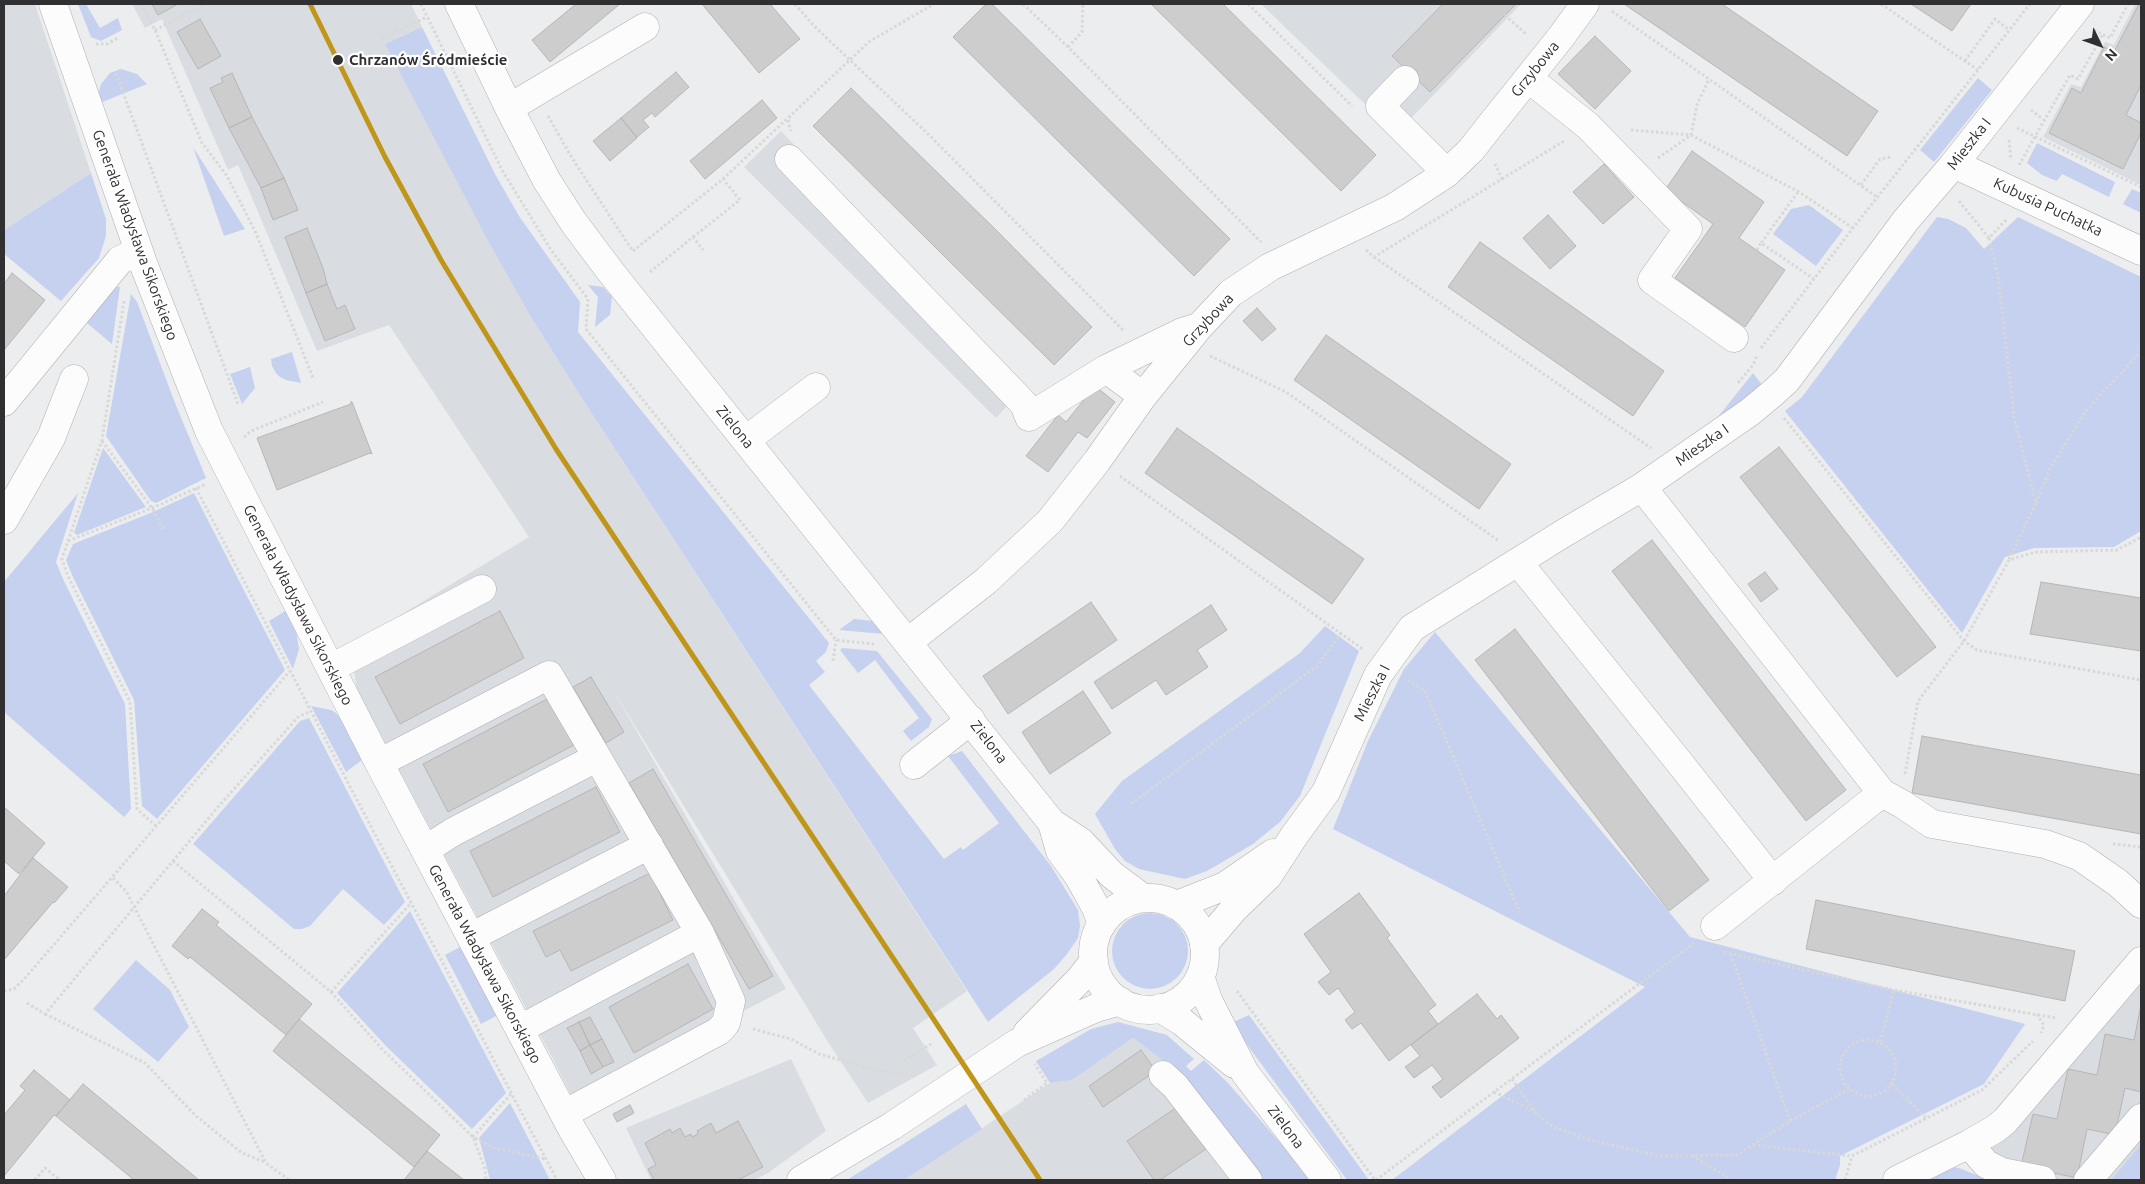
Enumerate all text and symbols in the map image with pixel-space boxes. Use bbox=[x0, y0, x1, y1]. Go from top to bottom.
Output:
north arrow bbox=[2075, 20, 2125, 70]
street label: Grzybowa bbox=[1507, 37, 1563, 101]
text: N bbox=[2102, 46, 2121, 64]
place label: Chrzanów Śródmieście bbox=[349, 51, 507, 69]
marker: Chrzanów Śródmieście bbox=[331, 53, 345, 67]
street label: Mieszka I bbox=[1943, 114, 1995, 174]
street label: Generała Władysława Sikorskiego bbox=[88, 127, 182, 343]
street label: Kubusia Puchatka bbox=[1991, 174, 2105, 240]
street label: Grzybowa bbox=[1179, 289, 1237, 351]
street label: Zielona bbox=[712, 402, 758, 452]
street label: Mieszka I bbox=[1672, 420, 1732, 470]
street label: Generała Władysława Sikorskiego bbox=[239, 502, 357, 708]
street label: Mieszka I bbox=[1350, 662, 1394, 724]
street label: Zielona bbox=[967, 717, 1011, 767]
street label: Generała Władysława Sikorskiego bbox=[425, 861, 545, 1067]
street label: Zielona bbox=[1264, 1102, 1308, 1152]

